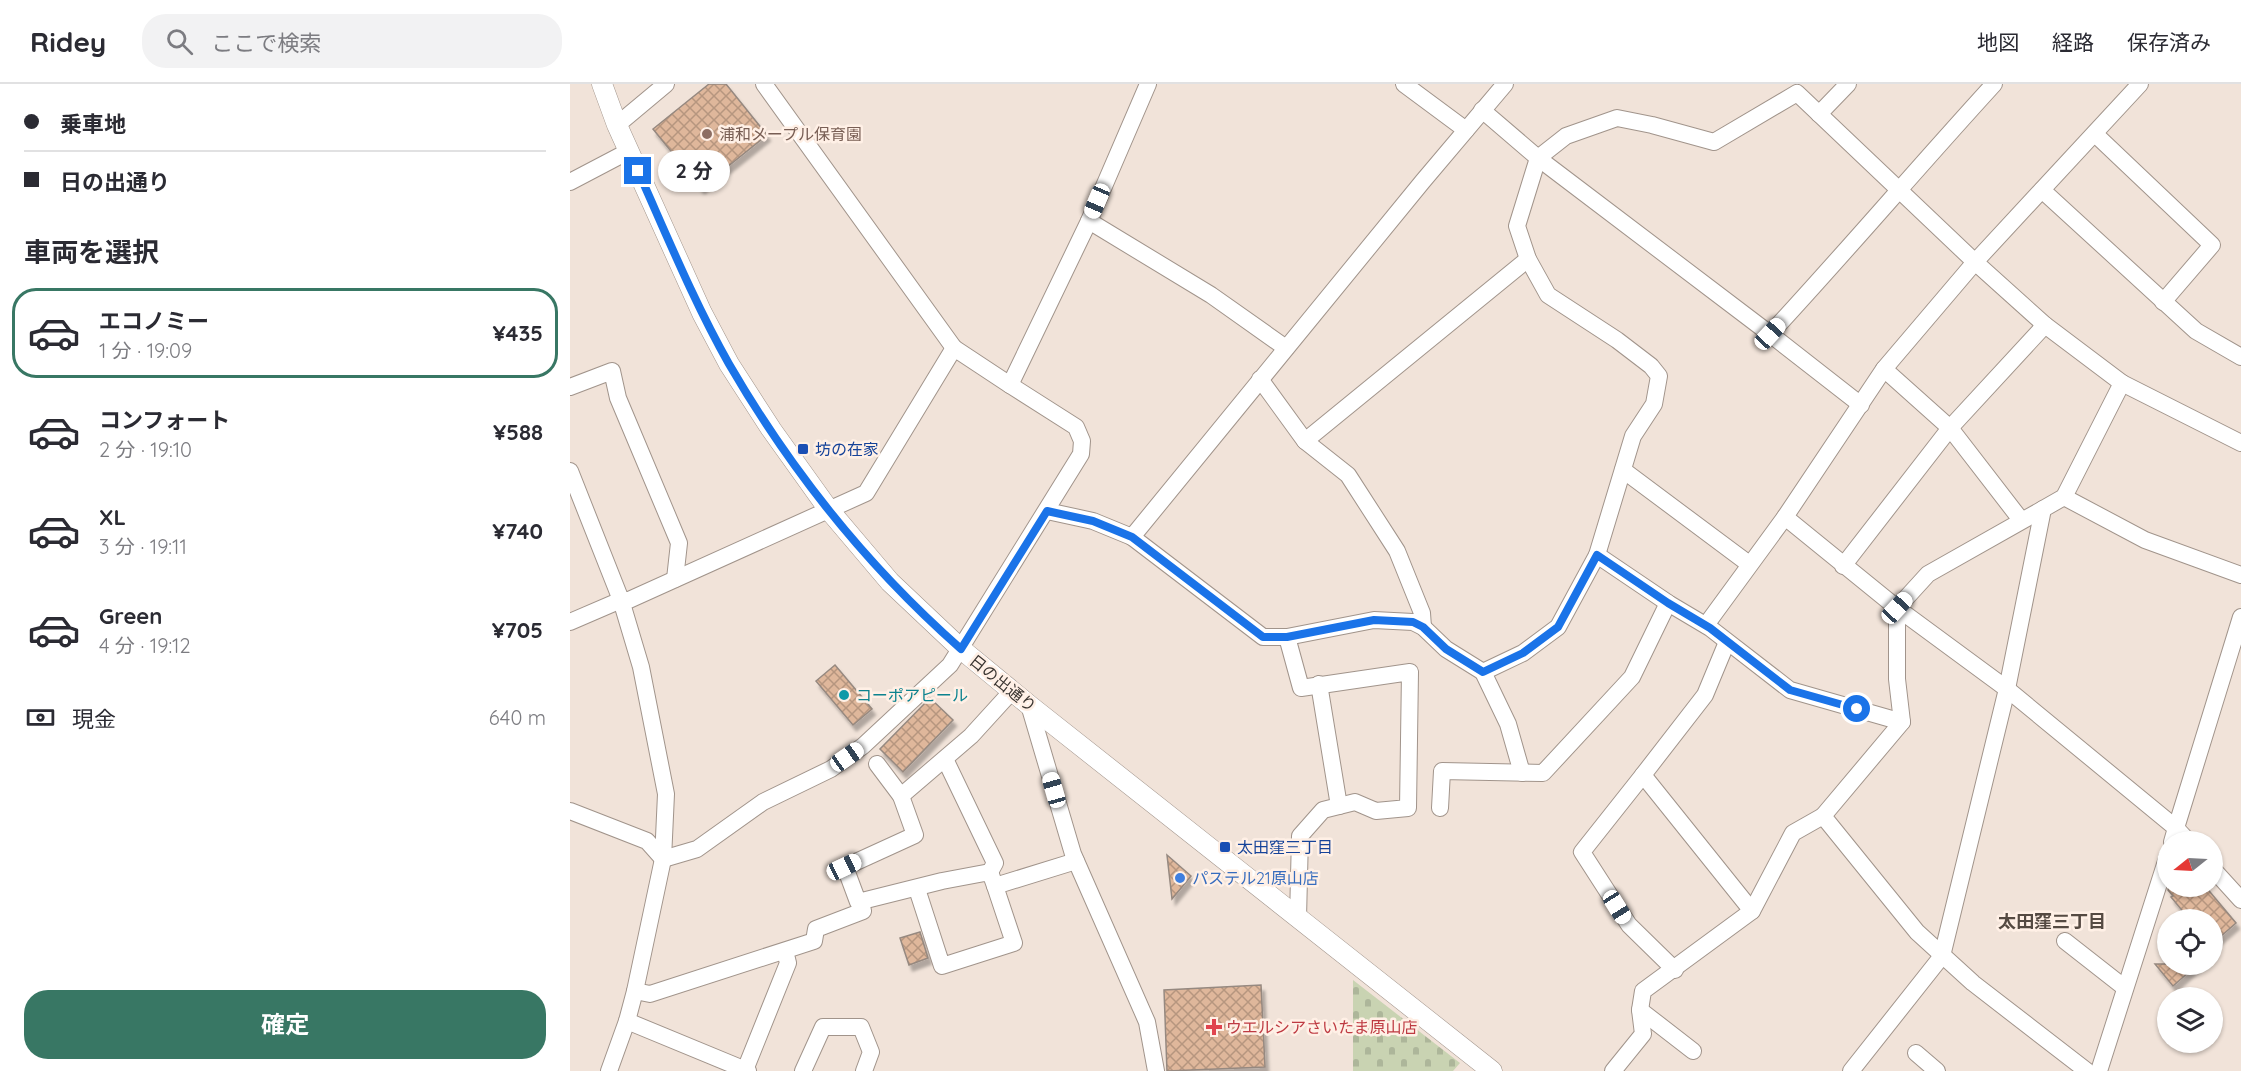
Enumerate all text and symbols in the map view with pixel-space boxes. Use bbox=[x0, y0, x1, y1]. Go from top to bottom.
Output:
search box bbox=[142, 14, 562, 68]
text: Ridey bbox=[30, 24, 106, 59]
icon: search bbox=[163, 25, 196, 58]
text: ここで検索 bbox=[211, 29, 321, 57]
text: 地図 bbox=[1977, 29, 2019, 55]
text: 経路 bbox=[2052, 29, 2094, 55]
text: 保存済み bbox=[2127, 29, 2211, 55]
text: 乗車地 bbox=[60, 110, 126, 138]
place label: 浦和メープル保育園 bbox=[719, 124, 862, 144]
marker: 浦和メープル保育園 bbox=[700, 127, 714, 141]
callout: 2 分 bbox=[659, 150, 731, 192]
route end bbox=[624, 157, 651, 184]
text: 2 分 bbox=[676, 158, 712, 183]
text: 日の出通り bbox=[60, 168, 170, 196]
car bbox=[1082, 181, 1112, 221]
text: 車両を選択 bbox=[24, 235, 159, 269]
icon: car bbox=[27, 306, 81, 360]
text: エコノミー bbox=[99, 307, 209, 335]
car bbox=[1751, 315, 1789, 353]
text: ¥435 bbox=[492, 319, 543, 347]
text: 1 分 · 19:09 bbox=[99, 338, 192, 363]
icon: car bbox=[27, 405, 81, 459]
text: コンフォート bbox=[99, 406, 230, 434]
text: ¥588 bbox=[493, 418, 543, 446]
text: 2 分 · 19:10 bbox=[99, 437, 192, 462]
place label: 坊の在家 bbox=[815, 439, 879, 459]
marker: 坊の在家 bbox=[796, 442, 810, 456]
text: XL bbox=[99, 503, 126, 531]
icon: car bbox=[27, 504, 81, 558]
text: ¥740 bbox=[492, 517, 543, 545]
text: 3 分 · 19:11 bbox=[99, 534, 187, 559]
car bbox=[1878, 589, 1916, 627]
text: Green bbox=[99, 602, 162, 630]
icon: car bbox=[27, 603, 81, 657]
text: ¥705 bbox=[492, 616, 543, 644]
text: 4 分 · 19:12 bbox=[99, 633, 191, 658]
street label: 日の出通り bbox=[966, 650, 1040, 716]
place label: コーポアピール bbox=[856, 685, 968, 705]
marker: コーポアピール bbox=[837, 688, 851, 702]
route start bbox=[1843, 695, 1870, 722]
icon: cash bbox=[24, 701, 57, 734]
text: 現金 bbox=[72, 705, 116, 733]
text: 640 m bbox=[489, 705, 546, 730]
car bbox=[827, 739, 867, 775]
car bbox=[1040, 770, 1068, 810]
north arrow bbox=[2157, 831, 2223, 897]
map controls bbox=[2157, 831, 2223, 1053]
place label: 太田窪三丁目 bbox=[1237, 837, 1333, 857]
marker: 太田窪三丁目 bbox=[1218, 840, 1232, 854]
car bbox=[824, 851, 864, 883]
place label: パステル21原山店 bbox=[1192, 868, 1319, 888]
marker: パステル21原山店 bbox=[1173, 871, 1187, 885]
car bbox=[1600, 887, 1634, 927]
button: locate bbox=[2157, 909, 2223, 975]
district label: 太田窪三丁目 bbox=[1998, 910, 2106, 933]
button: layers bbox=[2157, 987, 2223, 1053]
button: 確定 bbox=[24, 990, 546, 1059]
place label: ウエルシアさいたま原山店 bbox=[1226, 1017, 1418, 1037]
marker: ウエルシアさいたま原山店 bbox=[1207, 1020, 1221, 1034]

